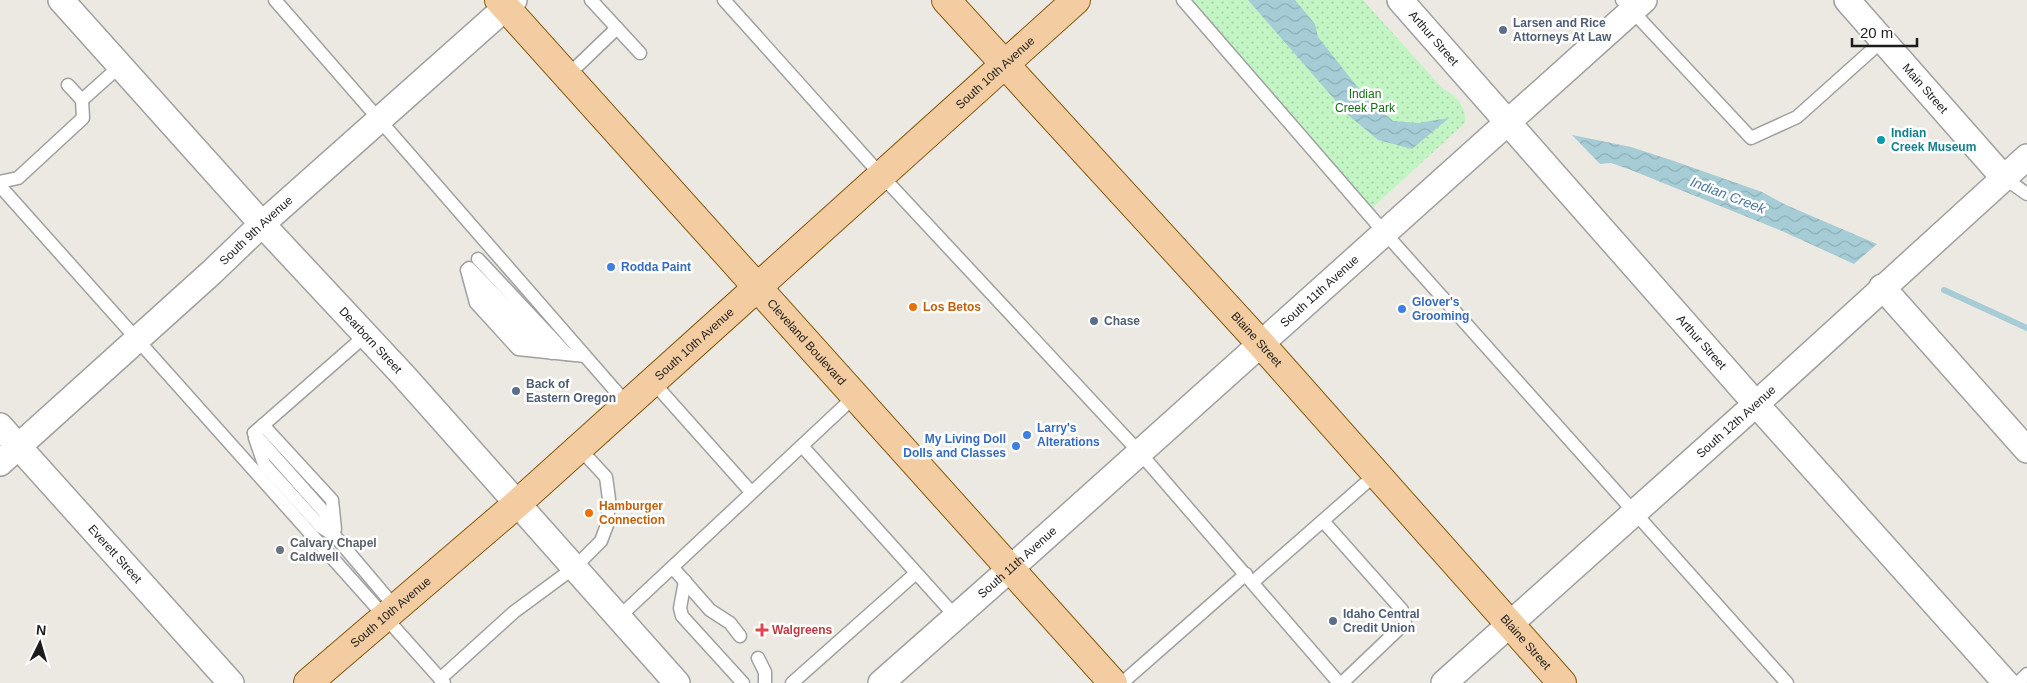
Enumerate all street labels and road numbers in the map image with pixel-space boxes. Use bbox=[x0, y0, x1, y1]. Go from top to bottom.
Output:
street label: Arthur Street bbox=[1406, 8, 1462, 69]
street label: South 10th Avenue bbox=[953, 34, 1038, 112]
street label: Main Street bbox=[1899, 61, 1951, 117]
street label: South 9th Avenue bbox=[217, 193, 296, 268]
street label: South 11th Avenue bbox=[1277, 252, 1362, 330]
street label: Cleveland Boulevard bbox=[764, 296, 849, 388]
street label: Dearborn Street bbox=[336, 304, 405, 377]
street label: South 10th Avenue bbox=[652, 305, 737, 383]
street label: Blaine Street bbox=[1228, 309, 1285, 370]
street label: Arthur Street bbox=[1674, 312, 1730, 373]
street label: South 12th Avenue bbox=[1694, 382, 1779, 461]
street label: Everett Street bbox=[85, 522, 145, 586]
street label: South 11th Avenue bbox=[975, 523, 1060, 601]
street label: South 10th Avenue bbox=[348, 574, 434, 650]
street label: Blaine Street bbox=[1498, 612, 1554, 673]

